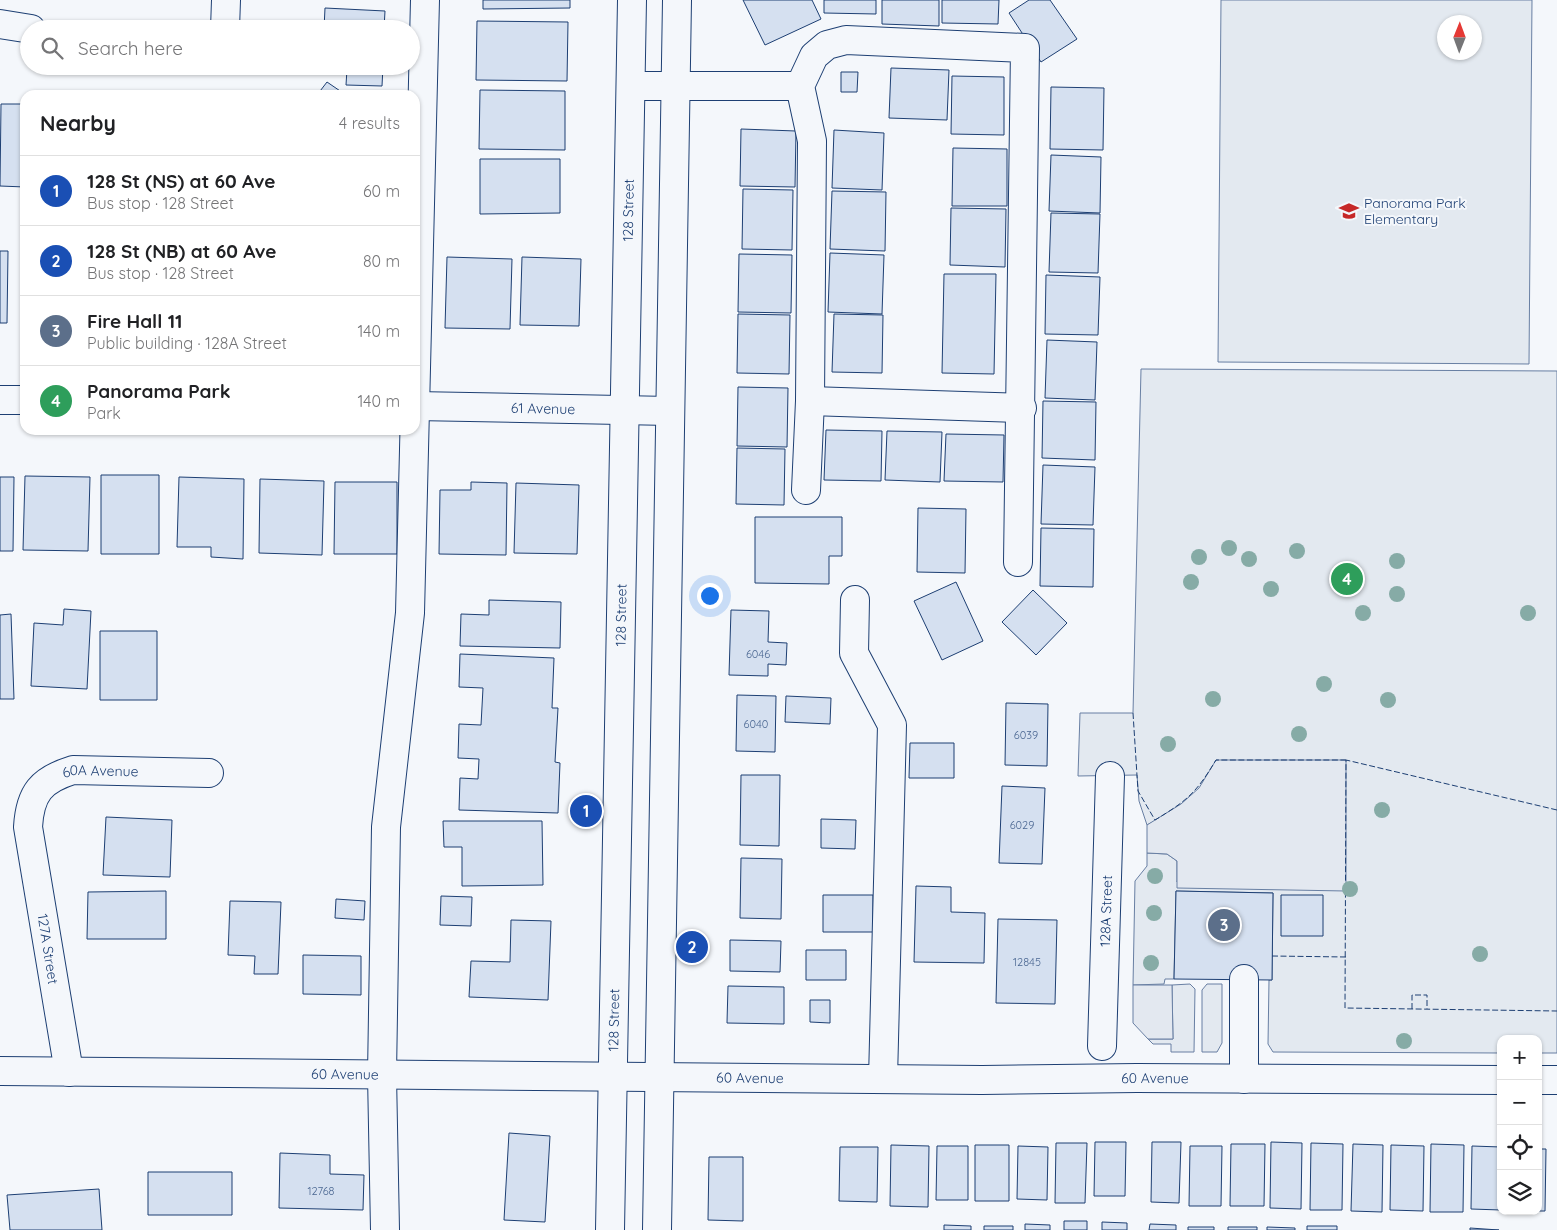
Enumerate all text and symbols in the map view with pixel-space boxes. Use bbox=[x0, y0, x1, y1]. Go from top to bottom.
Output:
north arrow bbox=[1437, 15, 1482, 60]
search box bbox=[20, 20, 420, 75]
icon: search bbox=[38, 34, 66, 62]
text: Search here bbox=[78, 36, 183, 60]
text: Nearby bbox=[40, 110, 116, 136]
text: 4 results bbox=[339, 113, 400, 133]
text: 128 St (NS) at 60 Ave bbox=[87, 169, 275, 193]
street label: 128 Street bbox=[619, 178, 638, 242]
text: 1 bbox=[53, 181, 59, 201]
text: 60 m bbox=[363, 181, 400, 201]
text: Bus stop · 128 Street bbox=[87, 193, 234, 213]
place label: Panorama Park Elementary bbox=[1364, 194, 1466, 228]
school or university icon: Panorama Park Elementary bbox=[1338, 200, 1360, 222]
text: 128 St (NB) at 60 Ave bbox=[87, 239, 277, 263]
text: 2 bbox=[51, 251, 61, 271]
text: 80 m bbox=[363, 251, 400, 271]
text: Bus stop · 128 Street bbox=[87, 263, 234, 283]
text: Fire Hall 11 bbox=[87, 309, 182, 333]
text: 3 bbox=[52, 321, 60, 341]
text: 140 m bbox=[357, 321, 400, 341]
text: Public building · 128A Street bbox=[87, 333, 287, 353]
text: Panorama Park bbox=[87, 379, 231, 403]
text: 4 bbox=[51, 391, 61, 411]
text: 140 m bbox=[357, 391, 400, 411]
street label: 61 Avenue bbox=[511, 399, 575, 418]
text: Park bbox=[87, 403, 121, 423]
pin: 4 bbox=[1331, 560, 1363, 598]
street label: 128 Street bbox=[611, 583, 631, 647]
your location bbox=[697, 583, 723, 609]
house number: 6046 bbox=[746, 647, 770, 661]
house number: 6040 bbox=[744, 717, 768, 731]
house number: 6039 bbox=[1014, 728, 1038, 742]
street label: 60A Avenue bbox=[59, 761, 139, 782]
pin: 1 bbox=[570, 792, 602, 830]
house number: 6029 bbox=[1010, 818, 1034, 832]
street label: 128A Street bbox=[1096, 875, 1116, 947]
pin: 3 bbox=[1208, 906, 1240, 944]
street label: 127A Street bbox=[34, 913, 62, 986]
pin: 2 bbox=[676, 928, 708, 966]
house number: 12845 bbox=[1013, 955, 1041, 969]
street label: 128 Street bbox=[604, 988, 623, 1052]
map controls bbox=[1497, 1035, 1542, 1215]
button: + bbox=[1497, 1035, 1542, 1080]
street label: 60 Avenue bbox=[311, 1065, 379, 1083]
street label: 60 Avenue bbox=[716, 1069, 784, 1087]
street label: 60 Avenue bbox=[1121, 1069, 1189, 1087]
button: − bbox=[1497, 1080, 1542, 1125]
button: locate bbox=[1497, 1125, 1542, 1170]
button: layers bbox=[1497, 1170, 1542, 1215]
house number: 12768 bbox=[307, 1184, 335, 1198]

